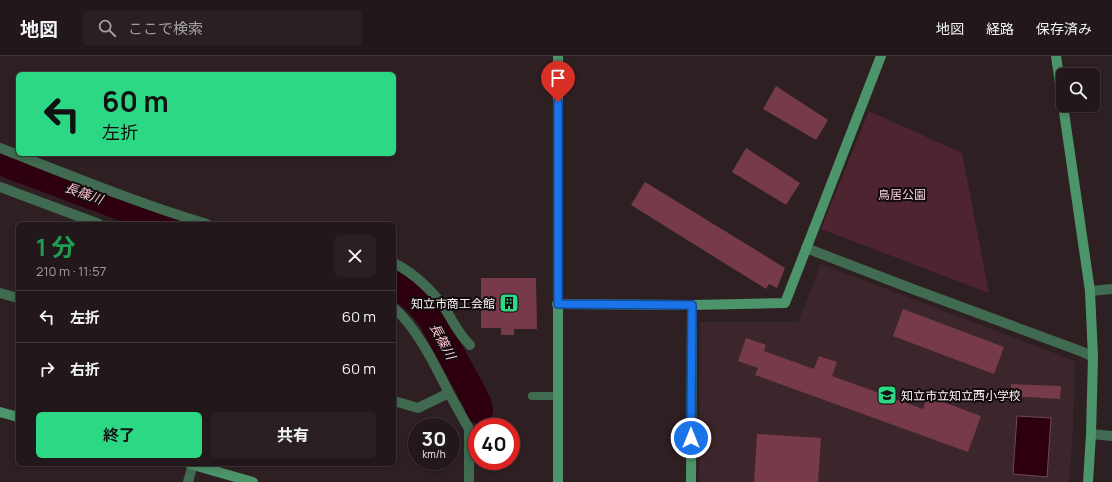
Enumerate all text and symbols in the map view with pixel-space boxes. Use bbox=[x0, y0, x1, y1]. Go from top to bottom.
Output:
search box bbox=[82, 10, 362, 46]
text: 地図 bbox=[20, 16, 58, 42]
icon: search bbox=[96, 17, 118, 39]
text: ここで検索 bbox=[128, 18, 203, 39]
text: 地図 bbox=[936, 19, 964, 38]
text: 経路 bbox=[986, 19, 1014, 38]
text: 保存済み bbox=[1036, 19, 1092, 38]
pin bbox=[541, 61, 575, 102]
icon: arrive bbox=[547, 67, 569, 89]
map controls bbox=[1056, 68, 1100, 112]
button: search bbox=[1056, 68, 1100, 112]
text: 60 m bbox=[102, 82, 169, 120]
icon: left bbox=[36, 88, 88, 140]
text: 左折 bbox=[102, 120, 138, 144]
water label: 長篠川 bbox=[63, 178, 107, 209]
park label: 鳥居公園 bbox=[878, 186, 926, 203]
text: 1 分 bbox=[36, 230, 75, 263]
button: close bbox=[334, 235, 376, 277]
text: 210 m · 11:57 bbox=[36, 262, 106, 280]
building icon: 知立市商工会館 bbox=[498, 292, 520, 314]
place label: 知立市商工会館 bbox=[411, 295, 495, 312]
icon: left bbox=[36, 306, 58, 328]
text: 60 m bbox=[342, 306, 376, 327]
text: 左折 bbox=[70, 307, 100, 328]
water label: 長篠川 bbox=[426, 320, 461, 364]
icon: right bbox=[36, 358, 58, 380]
text: 60 m bbox=[342, 358, 376, 379]
text: 右折 bbox=[70, 359, 100, 380]
school or university icon: 知立市立知立西小学校 bbox=[876, 384, 898, 406]
place label: 知立市立知立西小学校 bbox=[901, 387, 1021, 404]
button: 終了 bbox=[36, 412, 202, 458]
button: 共有 bbox=[210, 412, 376, 458]
position arrow bbox=[670, 417, 712, 459]
speed limit sign: 40 bbox=[468, 418, 520, 470]
text: 30 bbox=[422, 425, 446, 452]
text: km/h bbox=[422, 447, 446, 461]

